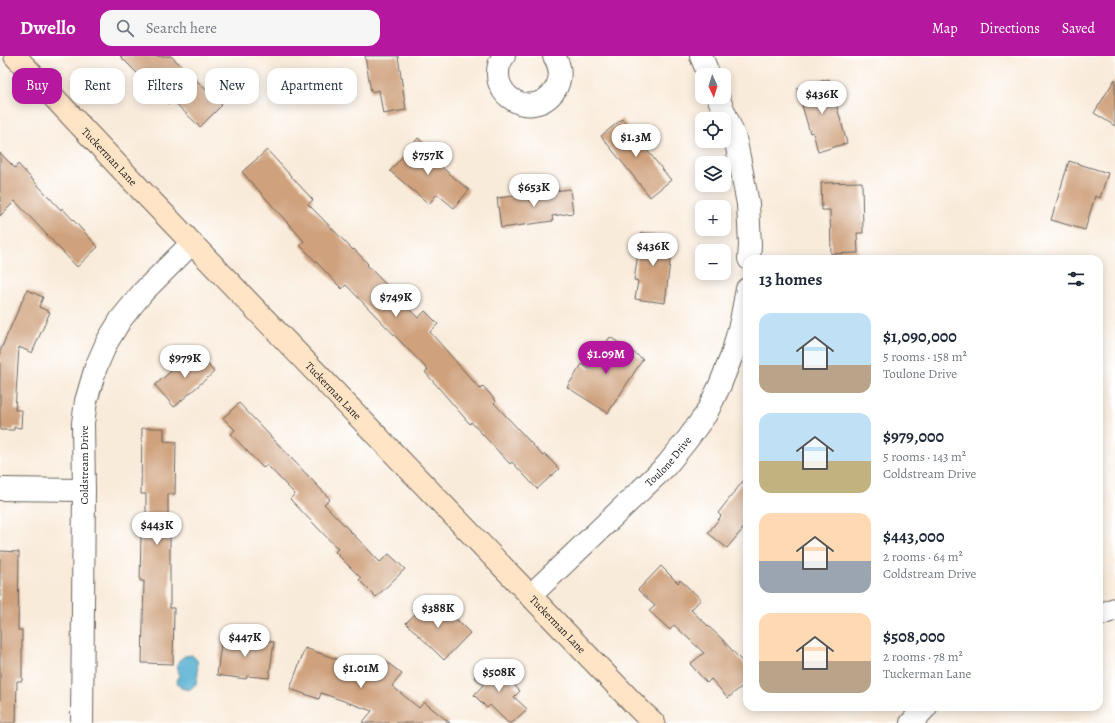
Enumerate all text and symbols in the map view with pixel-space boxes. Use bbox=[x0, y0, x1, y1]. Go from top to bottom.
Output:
search box bbox=[100, 10, 380, 46]
text: Dwello bbox=[20, 15, 76, 41]
icon: search bbox=[114, 17, 136, 39]
text: Search here bbox=[146, 18, 217, 38]
text: Map bbox=[932, 19, 958, 38]
text: Directions bbox=[980, 19, 1040, 38]
text: Saved bbox=[1062, 19, 1095, 38]
chip: Buy bbox=[12, 68, 62, 104]
chip: Rent bbox=[70, 68, 125, 104]
chip: Filters bbox=[133, 68, 197, 104]
chip: New bbox=[205, 68, 259, 104]
chip: Apartment bbox=[267, 68, 357, 104]
north arrow bbox=[695, 68, 731, 104]
map controls bbox=[695, 68, 731, 280]
pin: $436K bbox=[794, 81, 850, 115]
text: $436K bbox=[806, 85, 838, 102]
button: locate bbox=[695, 112, 731, 148]
street label: Tuckerman Lane bbox=[78, 124, 140, 189]
pin: $1.3M bbox=[608, 124, 664, 158]
text: $1.3M bbox=[621, 128, 651, 145]
pin: $757K bbox=[400, 142, 456, 176]
text: $757K bbox=[412, 146, 444, 163]
button: layers bbox=[695, 156, 731, 192]
pin: $653K bbox=[506, 174, 562, 208]
text: $653K bbox=[518, 178, 550, 195]
button: + bbox=[695, 200, 731, 236]
pin: $436K bbox=[625, 233, 681, 267]
text: $436K bbox=[637, 237, 669, 254]
button: − bbox=[695, 244, 731, 280]
text: 13 homes bbox=[759, 268, 822, 291]
icon: filters bbox=[1065, 268, 1087, 290]
pin: $749K bbox=[368, 284, 424, 318]
text: $749K bbox=[380, 288, 412, 305]
text: $1,090,000 bbox=[883, 325, 957, 348]
icon: home bbox=[791, 329, 839, 377]
pin: $1.09M bbox=[573, 341, 639, 375]
pin: $979K bbox=[157, 345, 213, 379]
text: $1.09M bbox=[587, 345, 625, 362]
text: 5 rooms · 158 m² bbox=[883, 348, 967, 365]
text: $979K bbox=[169, 349, 201, 366]
street label: Tuckerman Lane bbox=[302, 359, 365, 423]
text: Toulone Drive bbox=[883, 365, 957, 382]
street label: Coldstream Drive bbox=[77, 425, 92, 504]
text: $979,000 bbox=[883, 425, 944, 448]
icon: home bbox=[791, 429, 839, 477]
street label: Toulone Drive bbox=[642, 434, 695, 490]
text: 5 rooms · 143 m² bbox=[883, 448, 966, 465]
text: Coldstream Drive bbox=[883, 465, 976, 482]
pin: $443K bbox=[129, 512, 185, 546]
text: $443K bbox=[141, 516, 173, 533]
text: $443,000 bbox=[883, 525, 944, 548]
icon: home bbox=[791, 529, 839, 577]
text: 2 rooms · 64 m² bbox=[883, 548, 963, 565]
text: Coldstream Drive bbox=[883, 565, 976, 582]
street label: Tuckerman Lane bbox=[526, 593, 589, 657]
pin: $388K bbox=[410, 595, 466, 629]
text: $388K bbox=[422, 599, 454, 616]
pin: $447K bbox=[217, 624, 273, 658]
text: $508,000 bbox=[883, 625, 945, 648]
text: $447K bbox=[229, 628, 261, 645]
icon: home bbox=[791, 629, 839, 677]
text: 2 rooms · 78 m² bbox=[883, 648, 963, 665]
pin: $1.01M bbox=[328, 655, 394, 689]
text: $1.01M bbox=[343, 659, 379, 676]
pin: $508K bbox=[471, 659, 527, 693]
text: $508K bbox=[483, 663, 515, 680]
text: Tuckerman Lane bbox=[883, 665, 971, 682]

